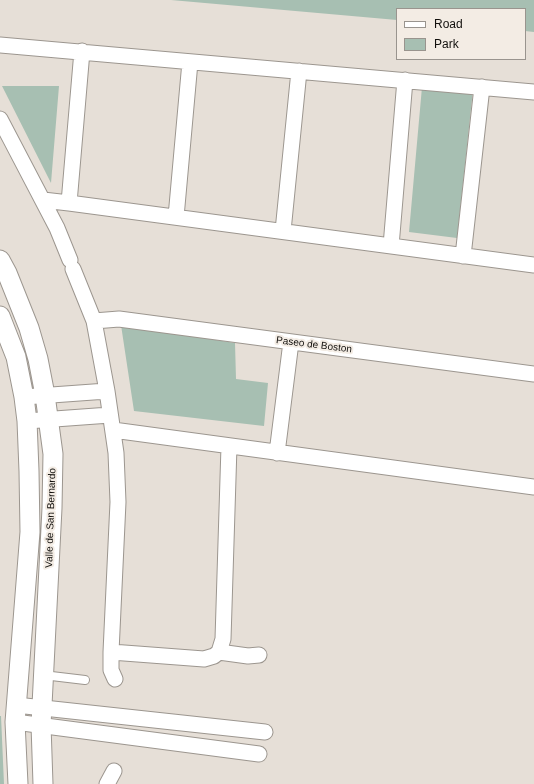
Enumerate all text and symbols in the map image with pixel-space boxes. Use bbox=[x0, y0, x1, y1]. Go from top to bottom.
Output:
legend bbox=[396, 8, 526, 60]
text: Road bbox=[434, 17, 463, 31]
text: Park bbox=[434, 37, 459, 51]
street label: Paseo de Boston bbox=[275, 334, 353, 356]
street label: Valle de San Bernardo bbox=[43, 468, 59, 568]

